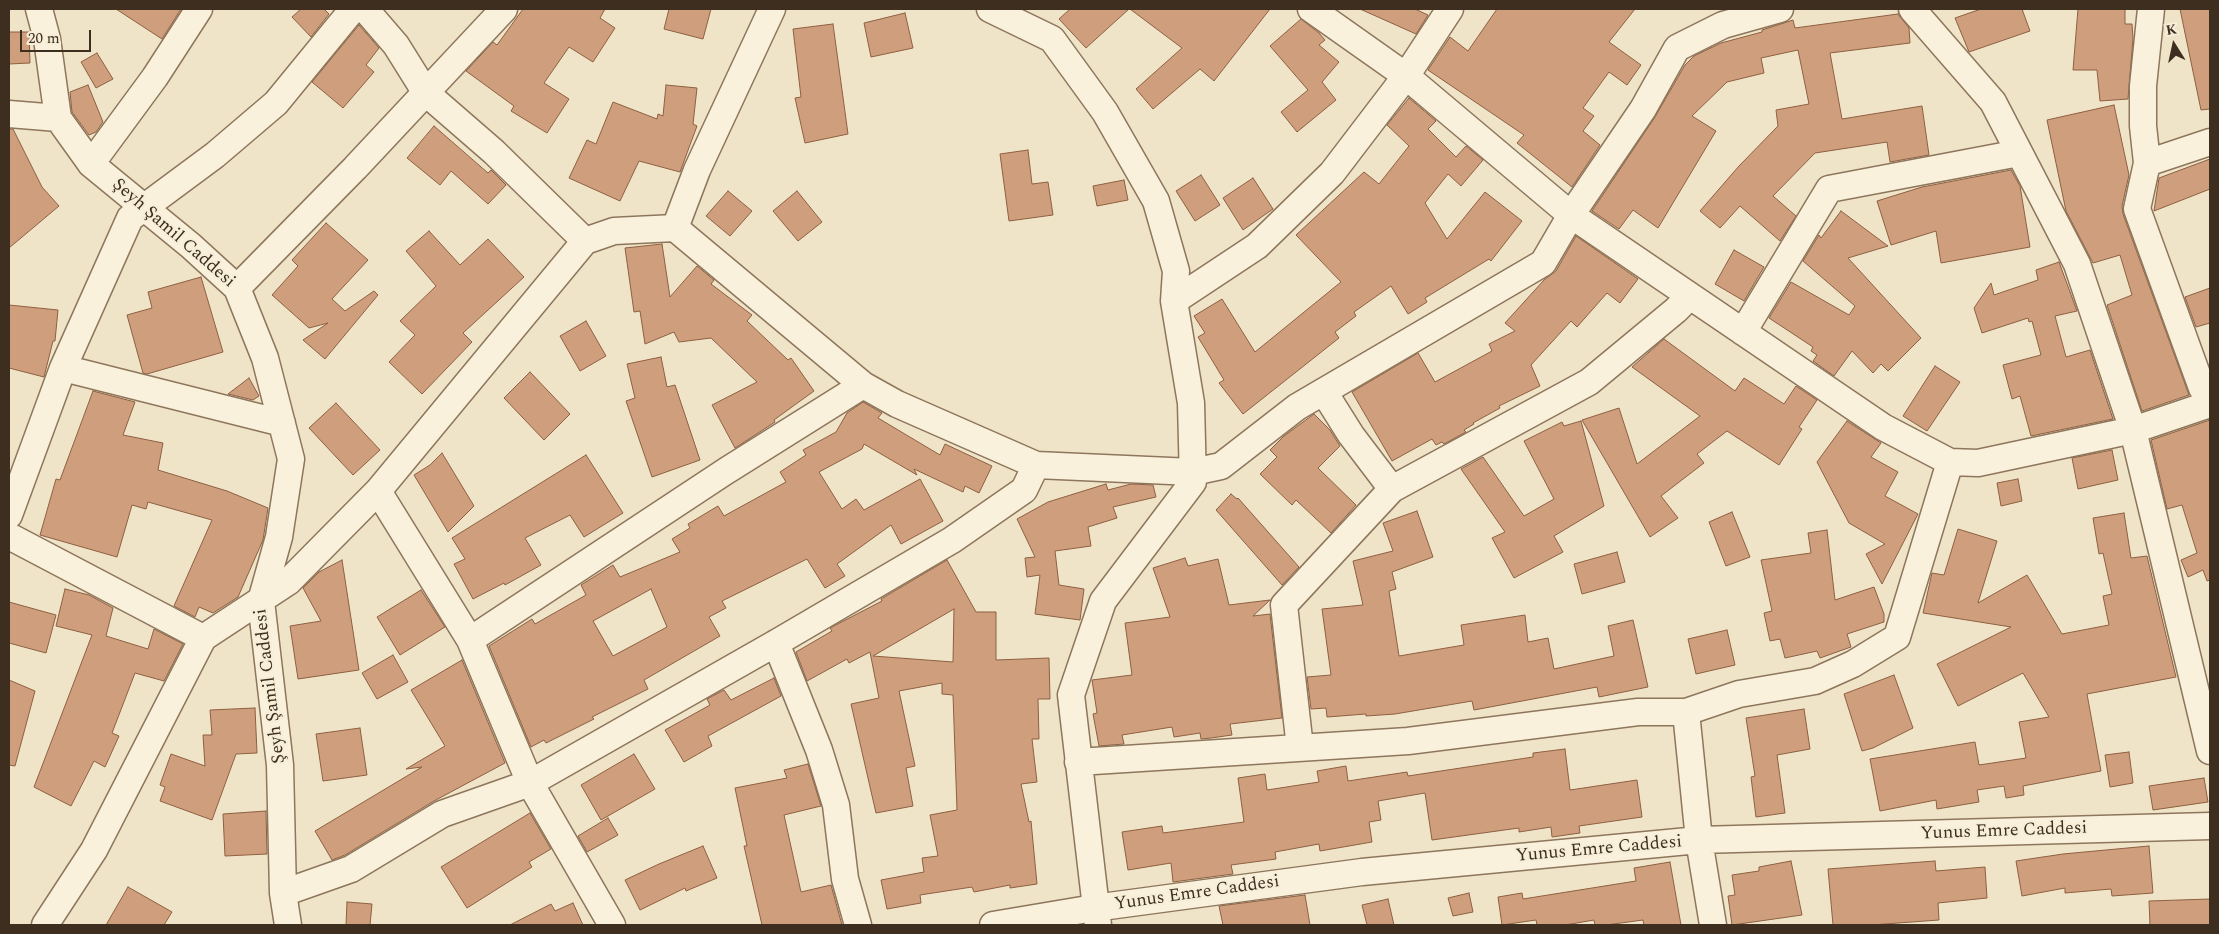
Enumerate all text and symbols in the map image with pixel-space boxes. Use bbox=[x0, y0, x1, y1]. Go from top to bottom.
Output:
text: K bbox=[2164, 18, 2178, 41]
scale bar bbox=[22, 20, 94, 52]
north arrow bbox=[2149, 20, 2199, 70]
text: 20 m bbox=[28, 27, 60, 50]
street label: Şeyh Şamil Caddesi bbox=[107, 175, 239, 293]
street label: Şeyh Şamil Caddesi bbox=[251, 607, 291, 765]
street label: Yunus Emre Caddesi bbox=[1920, 818, 2088, 846]
street label: Yunus Emre Caddesi bbox=[1515, 832, 1683, 868]
street label: Yunus Emre Caddesi bbox=[1113, 872, 1281, 916]

